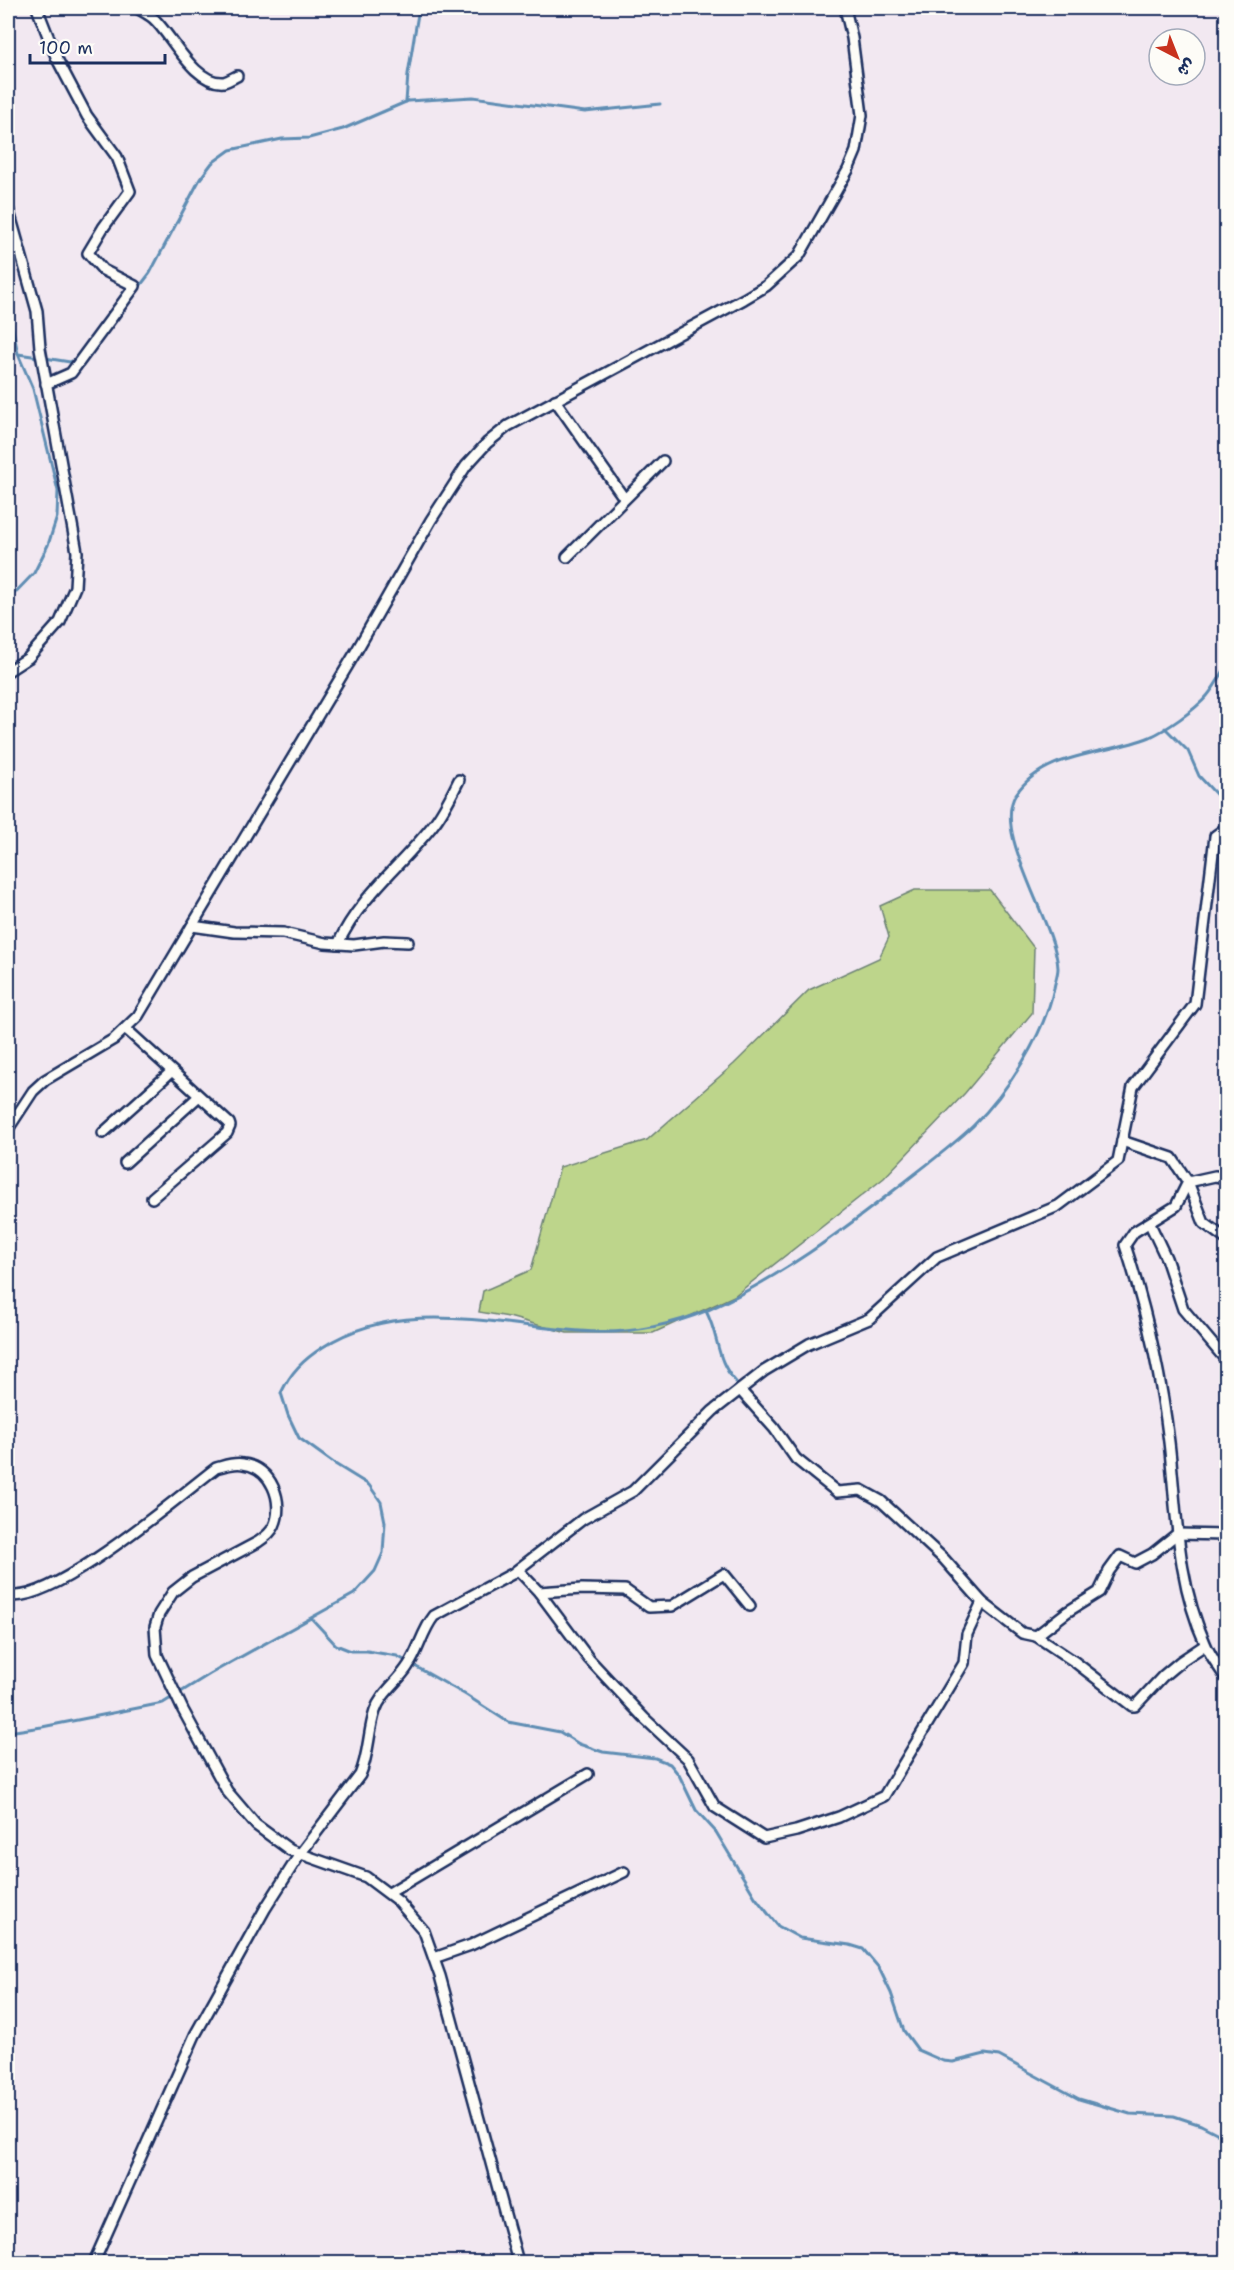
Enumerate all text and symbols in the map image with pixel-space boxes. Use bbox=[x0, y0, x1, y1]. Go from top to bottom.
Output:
scale bar bbox=[30, 27, 165, 65]
north arrow bbox=[1147, 27, 1207, 87]
text: 100 m bbox=[39, 36, 93, 60]
text: ش bbox=[1173, 54, 1200, 81]

